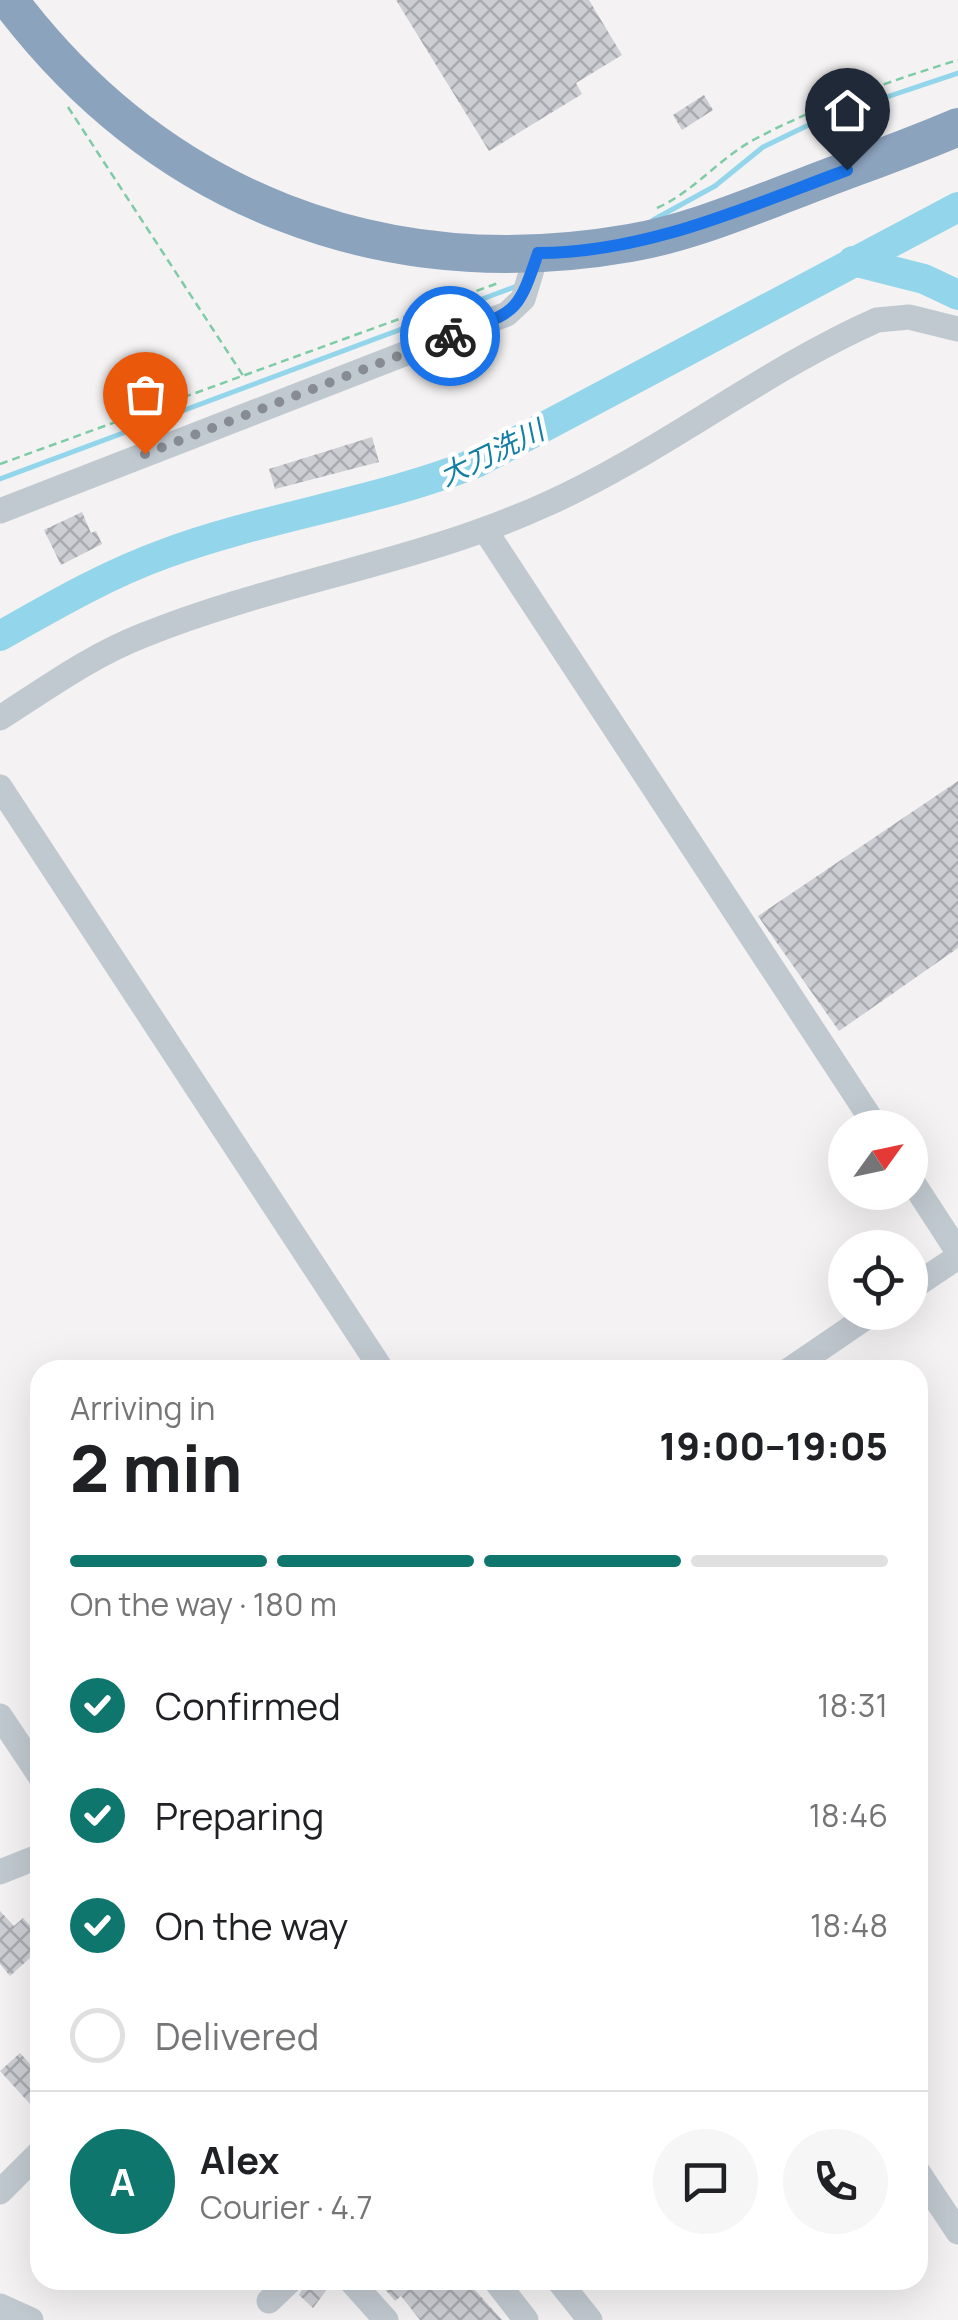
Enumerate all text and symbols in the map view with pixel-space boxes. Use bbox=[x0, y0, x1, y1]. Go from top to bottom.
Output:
pin bbox=[805, 68, 890, 171]
icon: home bbox=[820, 83, 875, 138]
courier bbox=[400, 286, 500, 386]
icon: bike bbox=[423, 309, 478, 364]
pin bbox=[103, 352, 188, 455]
icon: bag bbox=[118, 367, 173, 422]
water label: 大刀洗川 bbox=[432, 409, 552, 494]
north arrow bbox=[828, 1110, 928, 1210]
map controls bbox=[828, 1110, 928, 1330]
button: locate bbox=[828, 1230, 928, 1330]
text: Arriving in bbox=[70, 1386, 215, 1430]
text: 19:00–19:05 bbox=[659, 1419, 888, 1471]
text: 2 min bbox=[70, 1423, 242, 1512]
text: On the way · 180 m bbox=[70, 1582, 337, 1626]
icon: check bbox=[70, 1678, 125, 1733]
text: Confirmed bbox=[155, 1679, 341, 1731]
text: 18:31 bbox=[817, 1683, 888, 1727]
icon: check bbox=[70, 1788, 125, 1843]
text: Preparing bbox=[155, 1789, 324, 1841]
text: 18:46 bbox=[809, 1793, 888, 1837]
icon: check bbox=[70, 1898, 125, 1953]
text: On the way bbox=[155, 1899, 348, 1951]
text: 18:48 bbox=[810, 1903, 888, 1947]
text: Delivered bbox=[155, 2009, 319, 2061]
button: chat bbox=[653, 2129, 758, 2234]
button: phone bbox=[783, 2129, 888, 2234]
text: Alex bbox=[200, 2133, 279, 2185]
text: A bbox=[110, 2155, 135, 2207]
text: Courier · 4.7 bbox=[200, 2185, 373, 2229]

